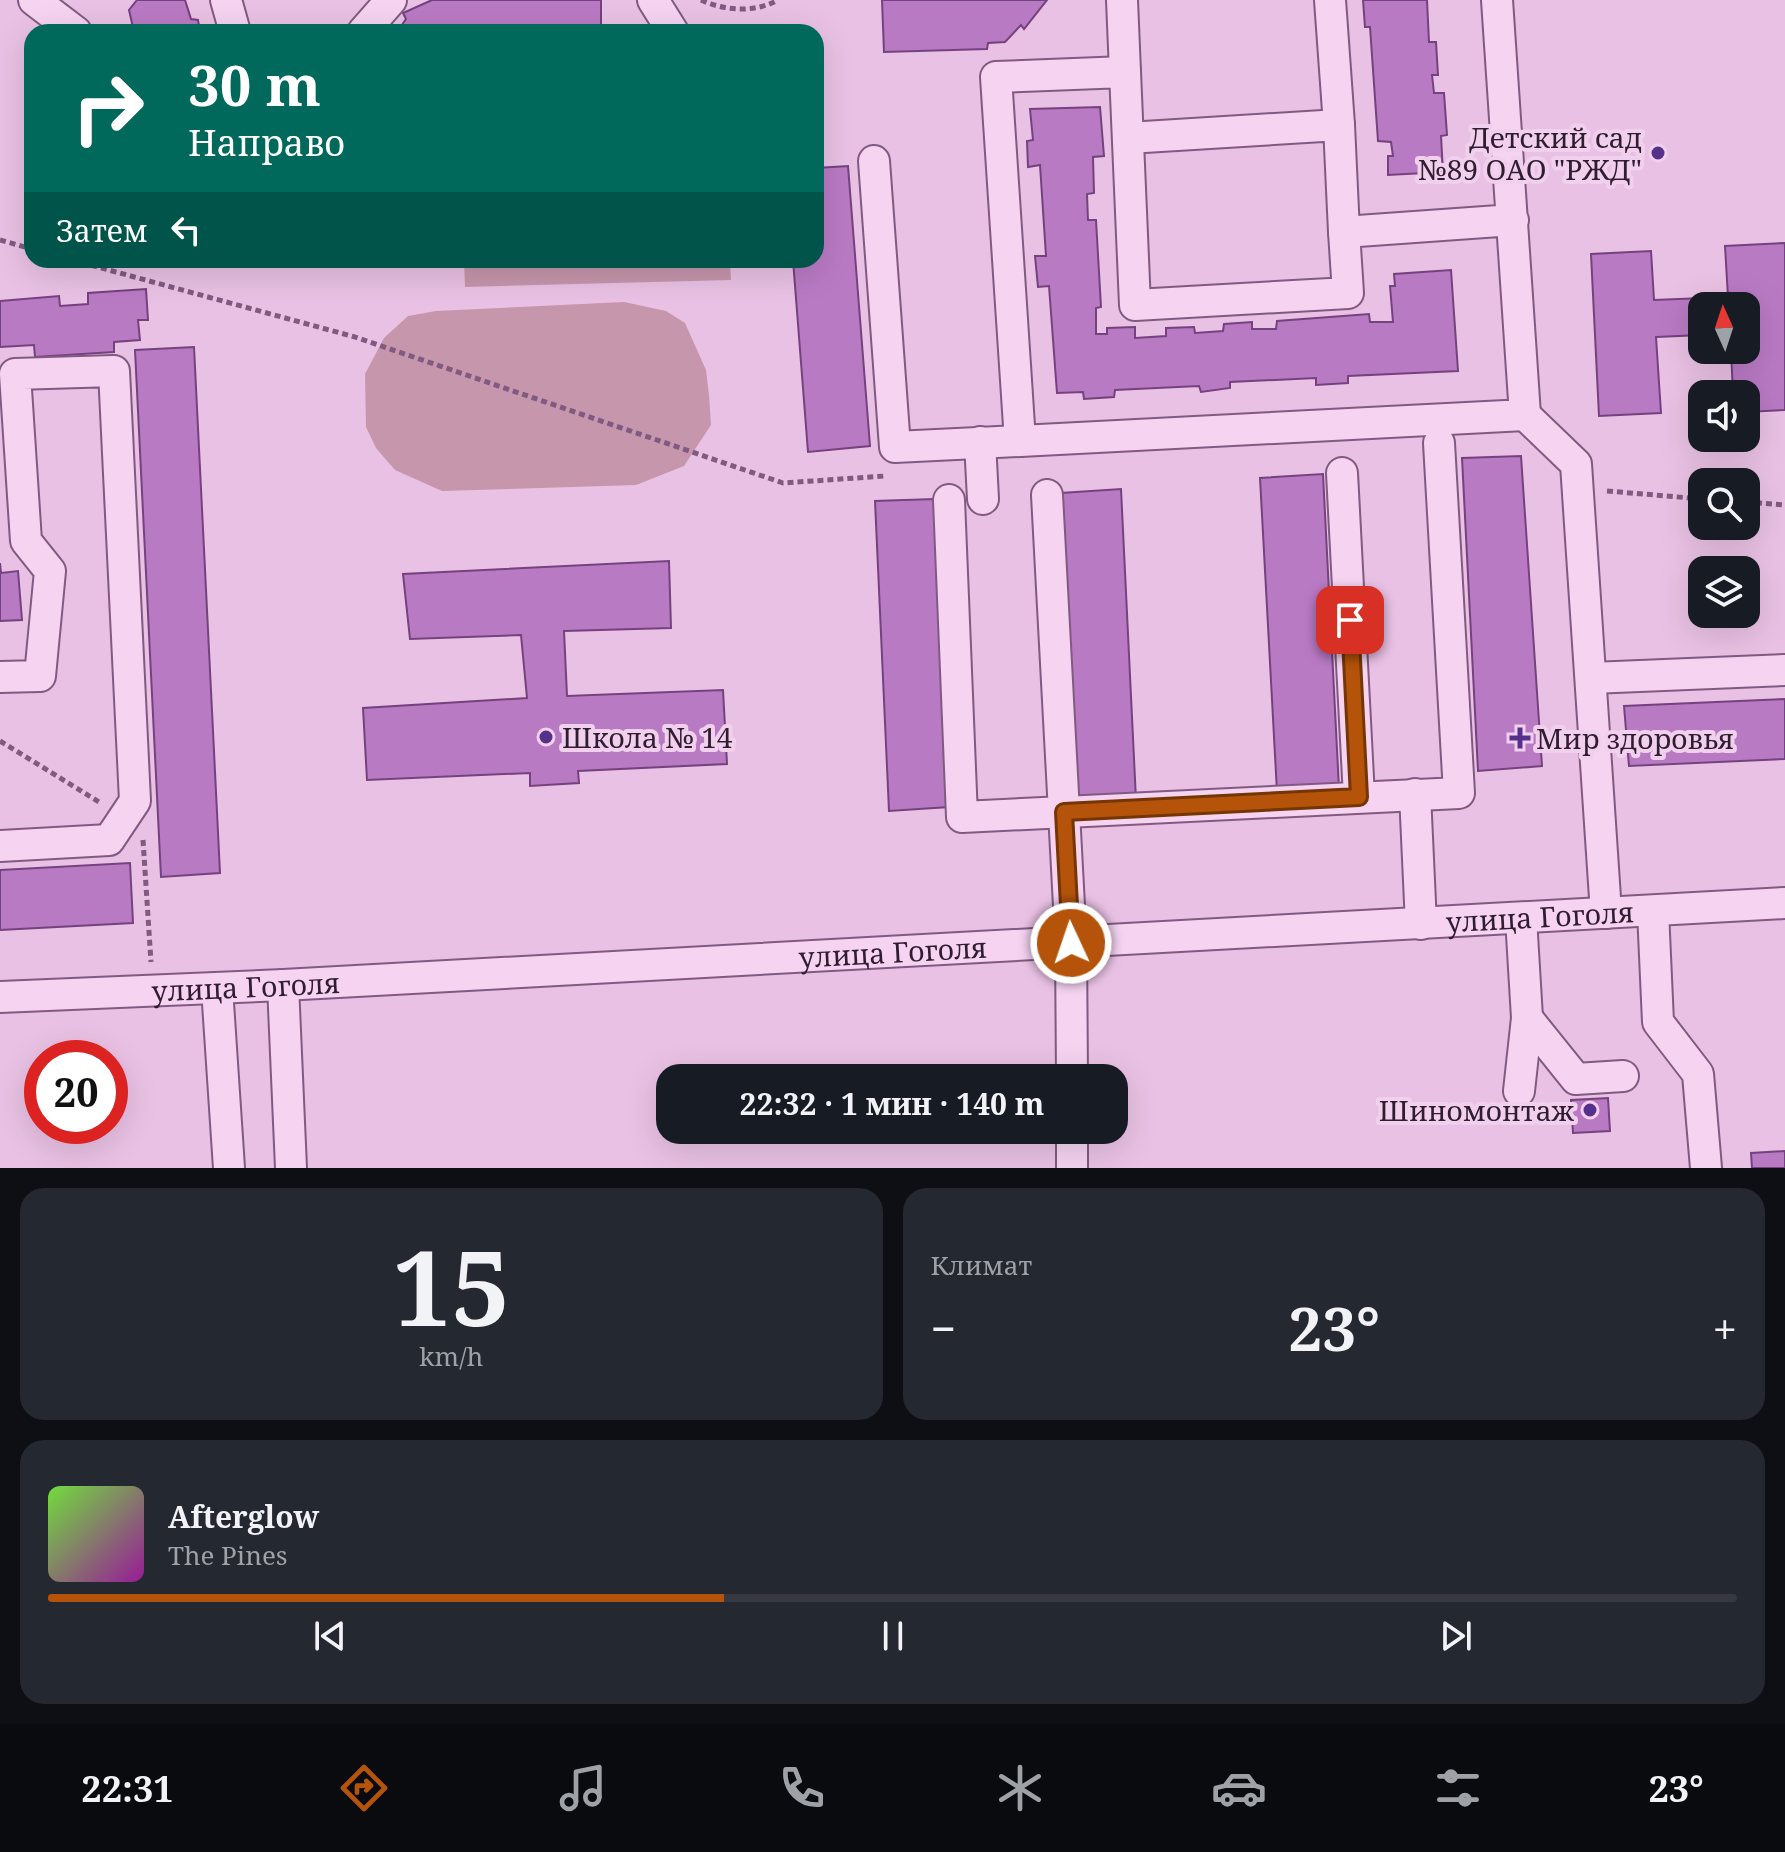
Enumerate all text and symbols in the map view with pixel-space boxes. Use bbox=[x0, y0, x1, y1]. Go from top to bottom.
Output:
text: 30 m bbox=[188, 46, 321, 122]
icon: right bbox=[56, 56, 160, 160]
text: Направо bbox=[188, 118, 345, 167]
place label: Детский сад №89 ОАО "РЖД" bbox=[1418, 118, 1642, 188]
marker: Детский сад №89 ОАО "РЖД" bbox=[1649, 144, 1667, 162]
icon: left bbox=[164, 208, 208, 252]
text: Затем bbox=[56, 210, 148, 251]
north arrow bbox=[1688, 292, 1760, 364]
map controls bbox=[1688, 292, 1760, 628]
button: sound bbox=[1688, 380, 1760, 452]
button: search bbox=[1688, 468, 1760, 540]
button: layers bbox=[1688, 556, 1760, 628]
pin bbox=[1316, 586, 1384, 654]
icon: arrive bbox=[1328, 598, 1372, 642]
place label: Школа № 14 bbox=[562, 718, 733, 756]
place label: Мир здоровья bbox=[1536, 719, 1734, 757]
marker: Школа № 14 bbox=[537, 728, 555, 746]
marker: Мир здоровья bbox=[1511, 729, 1529, 747]
street label: улица Гоголя bbox=[1445, 892, 1635, 940]
position arrow bbox=[1029, 901, 1113, 985]
street label: улица Гоголя bbox=[798, 928, 988, 976]
street label: улица Гоголя bbox=[151, 963, 341, 1010]
speed limit sign: 20 bbox=[24, 1040, 128, 1144]
text: 22:32 · 1 мин · 140 m bbox=[740, 1083, 1044, 1124]
place label: Шиномонтаж bbox=[1379, 1091, 1575, 1129]
marker: Шиномонтаж bbox=[1581, 1101, 1599, 1119]
text: 15 bbox=[392, 1215, 510, 1356]
text: Климат bbox=[931, 1247, 1032, 1283]
text: 23° bbox=[1288, 1287, 1380, 1369]
text: − bbox=[931, 1298, 956, 1358]
text: + bbox=[1712, 1298, 1737, 1358]
text: km/h bbox=[419, 1338, 483, 1374]
text: Afterglow bbox=[168, 1496, 319, 1537]
text: The Pines bbox=[168, 1537, 288, 1573]
icon: previous bbox=[308, 1614, 352, 1658]
icon: pause bbox=[871, 1614, 915, 1658]
icon: next bbox=[1434, 1614, 1478, 1658]
icon: directions bbox=[336, 1760, 392, 1816]
icon: music bbox=[555, 1760, 611, 1816]
icon: phone bbox=[774, 1760, 830, 1816]
icon: climate bbox=[992, 1760, 1048, 1816]
icon: car bbox=[1211, 1760, 1267, 1816]
icon: filters bbox=[1430, 1760, 1486, 1816]
text: 22:31 bbox=[81, 1764, 174, 1813]
text: 23° bbox=[1648, 1764, 1704, 1813]

